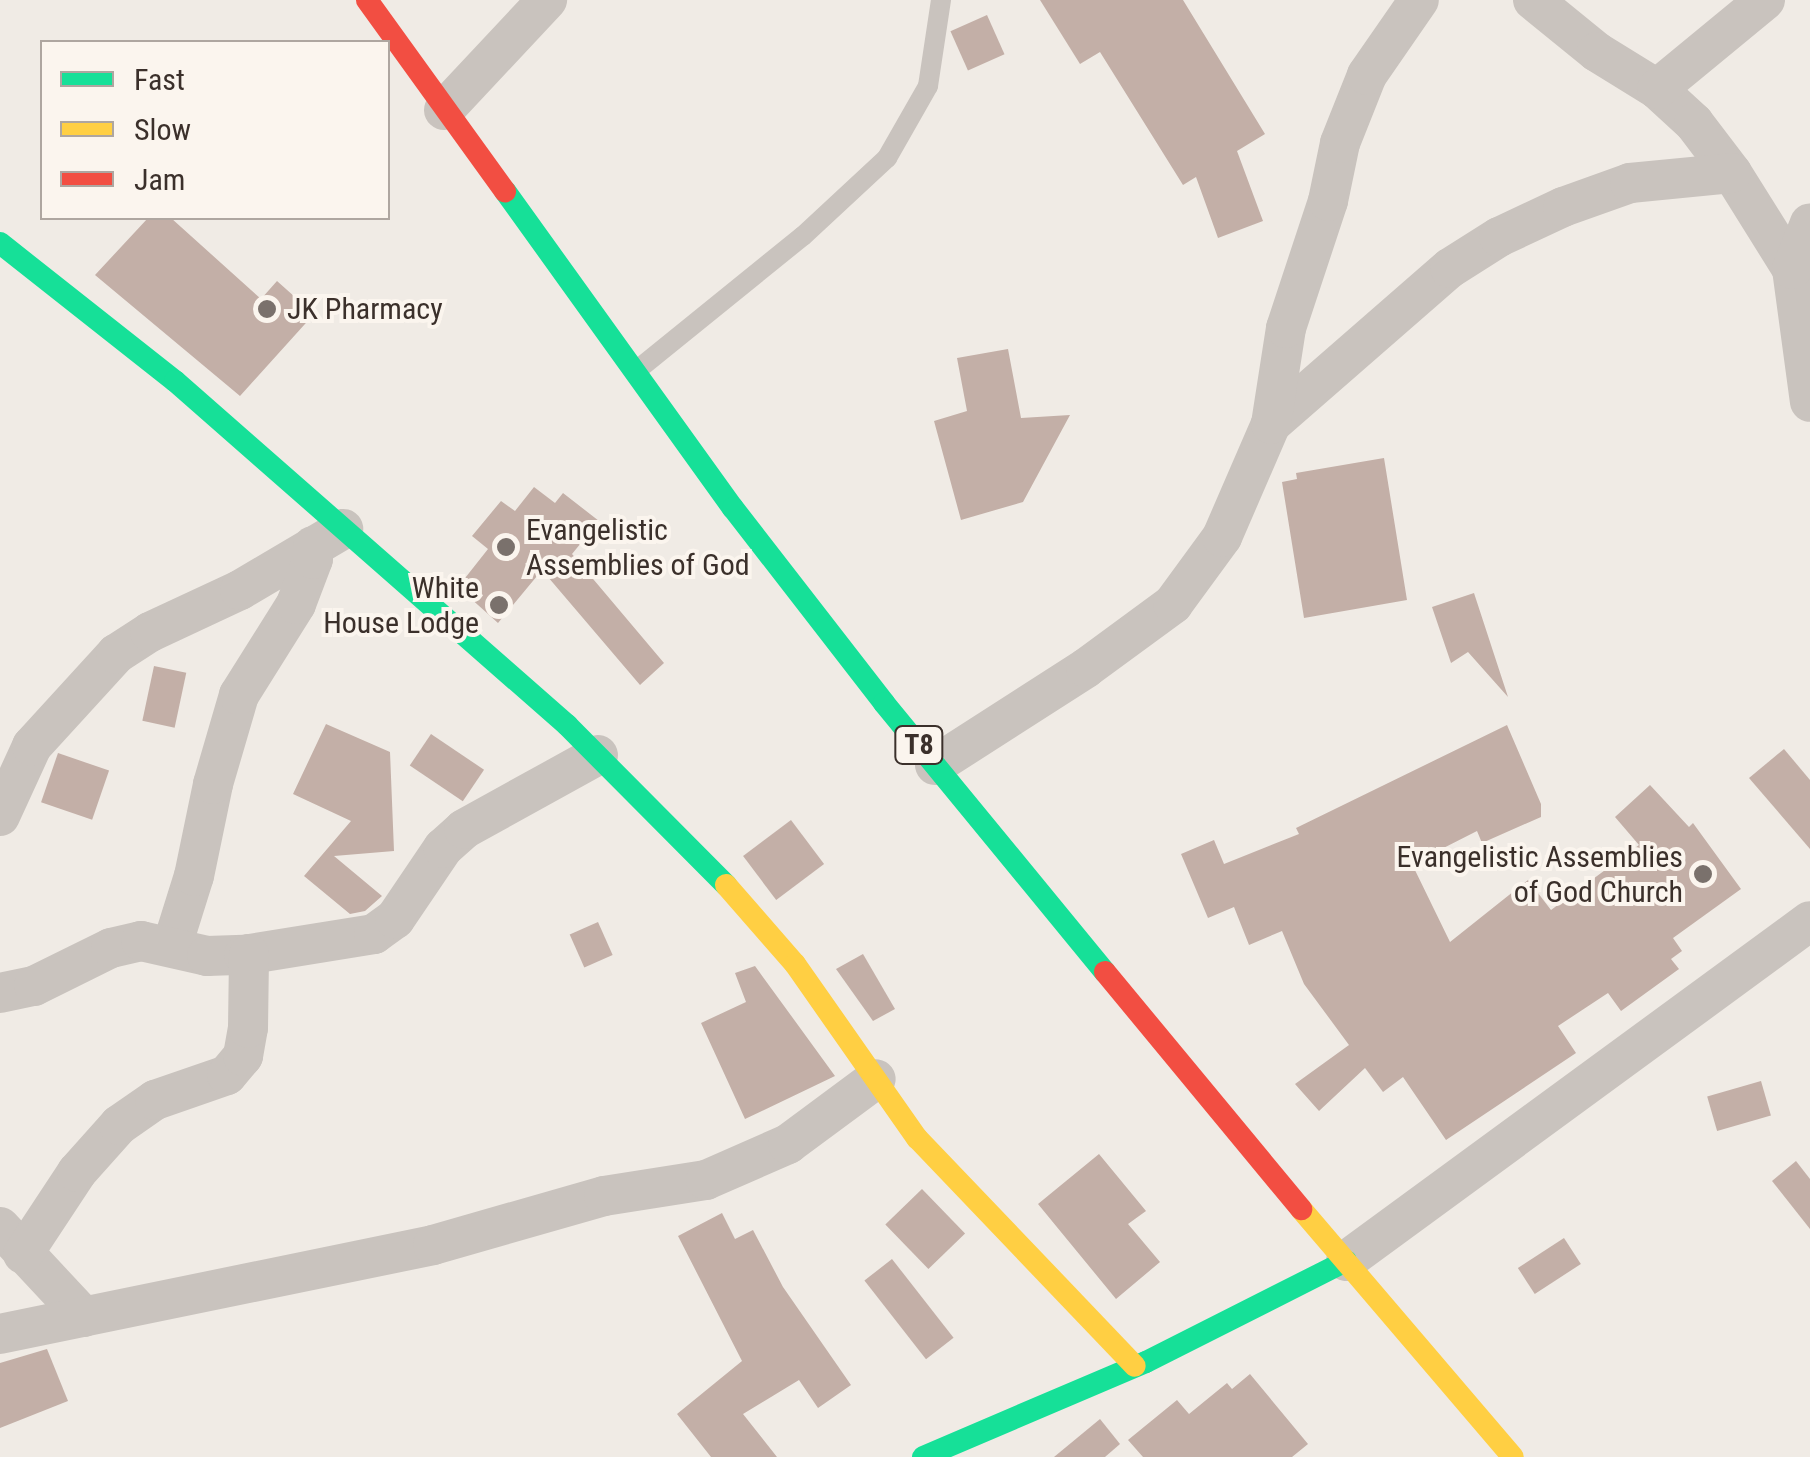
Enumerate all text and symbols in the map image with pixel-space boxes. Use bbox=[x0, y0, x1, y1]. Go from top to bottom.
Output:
legend bbox=[40, 40, 390, 220]
text: Fast bbox=[134, 62, 185, 97]
text: Slow bbox=[134, 112, 191, 147]
text: Jam bbox=[134, 162, 185, 197]
place label: JK Pharmacy bbox=[287, 291, 443, 327]
marker: JK Pharmacy bbox=[256, 298, 278, 320]
place label: Evangelistic Assemblies of God bbox=[526, 512, 750, 582]
marker: Evangelistic Assemblies of God bbox=[495, 536, 517, 558]
place label: White House Lodge bbox=[323, 570, 479, 640]
marker: White House Lodge bbox=[488, 594, 510, 616]
road number: T8 bbox=[894, 722, 944, 768]
place label: Evangelistic Assemblies of God Church bbox=[1397, 839, 1683, 910]
marker: Evangelistic Assemblies of God Church bbox=[1692, 863, 1714, 885]

